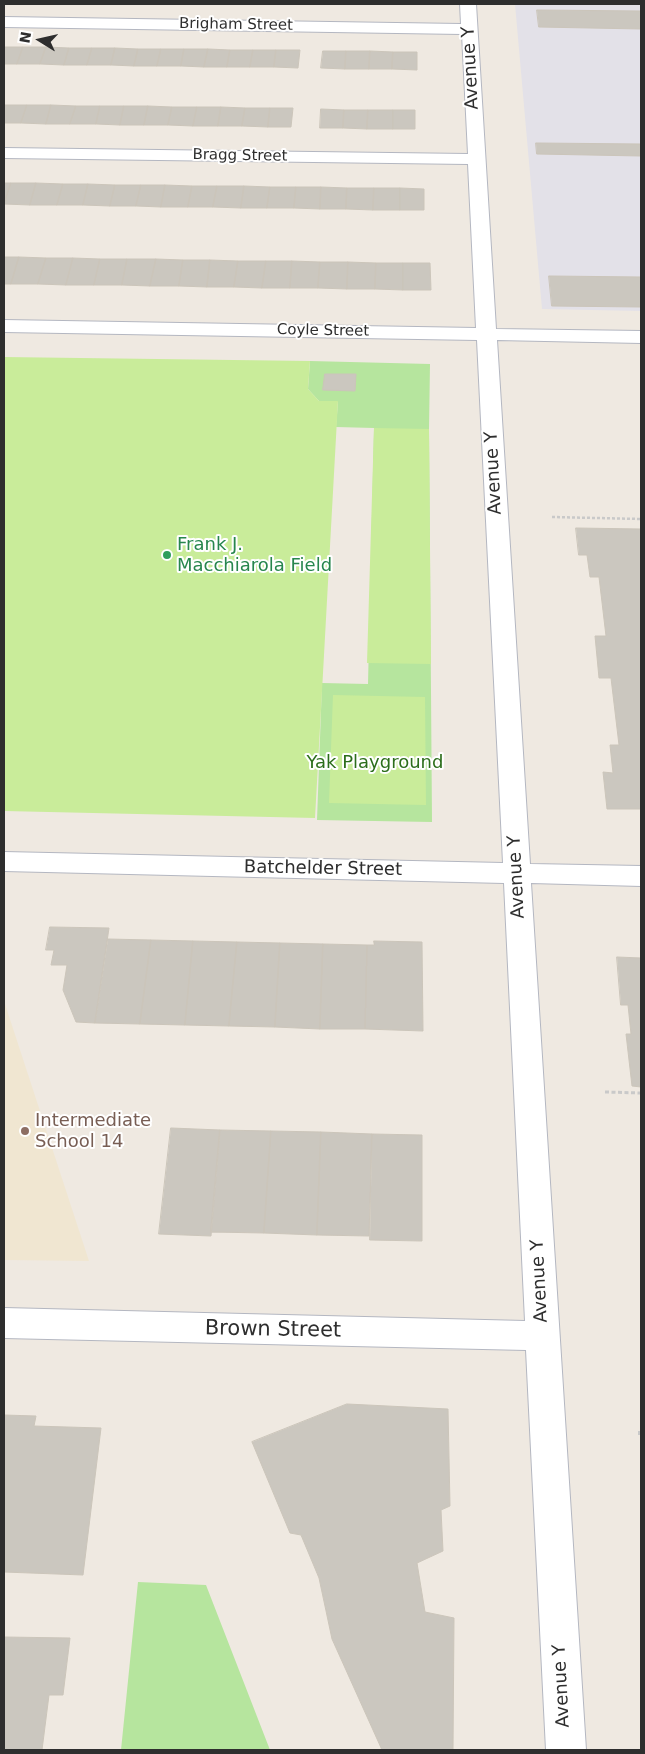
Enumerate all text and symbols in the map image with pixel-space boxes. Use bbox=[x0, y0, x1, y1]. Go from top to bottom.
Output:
north arrow bbox=[15, 15, 65, 65]
street label: Brigham Street bbox=[179, 15, 293, 35]
street label: Avenue Y bbox=[458, 26, 484, 110]
text: N bbox=[16, 30, 34, 45]
street label: Bragg Street bbox=[192, 146, 288, 166]
street label: Coyle Street bbox=[277, 321, 369, 341]
street label: Avenue Y bbox=[481, 431, 507, 515]
place label: Frank J. Macchiarola Field bbox=[177, 534, 332, 576]
marker: Frank J. Macchiarola Field bbox=[161, 549, 173, 561]
park label: Yak Playground bbox=[307, 752, 443, 774]
street label: Avenue Y bbox=[504, 835, 530, 919]
street label: Batchelder Street bbox=[244, 857, 402, 881]
place label: Intermediate School 14 bbox=[35, 1110, 151, 1152]
marker: Intermediate School 14 bbox=[19, 1125, 31, 1137]
street label: Avenue Y bbox=[527, 1239, 553, 1323]
street label: Brown Street bbox=[205, 1316, 341, 1344]
street label: Avenue Y bbox=[549, 1644, 575, 1728]

